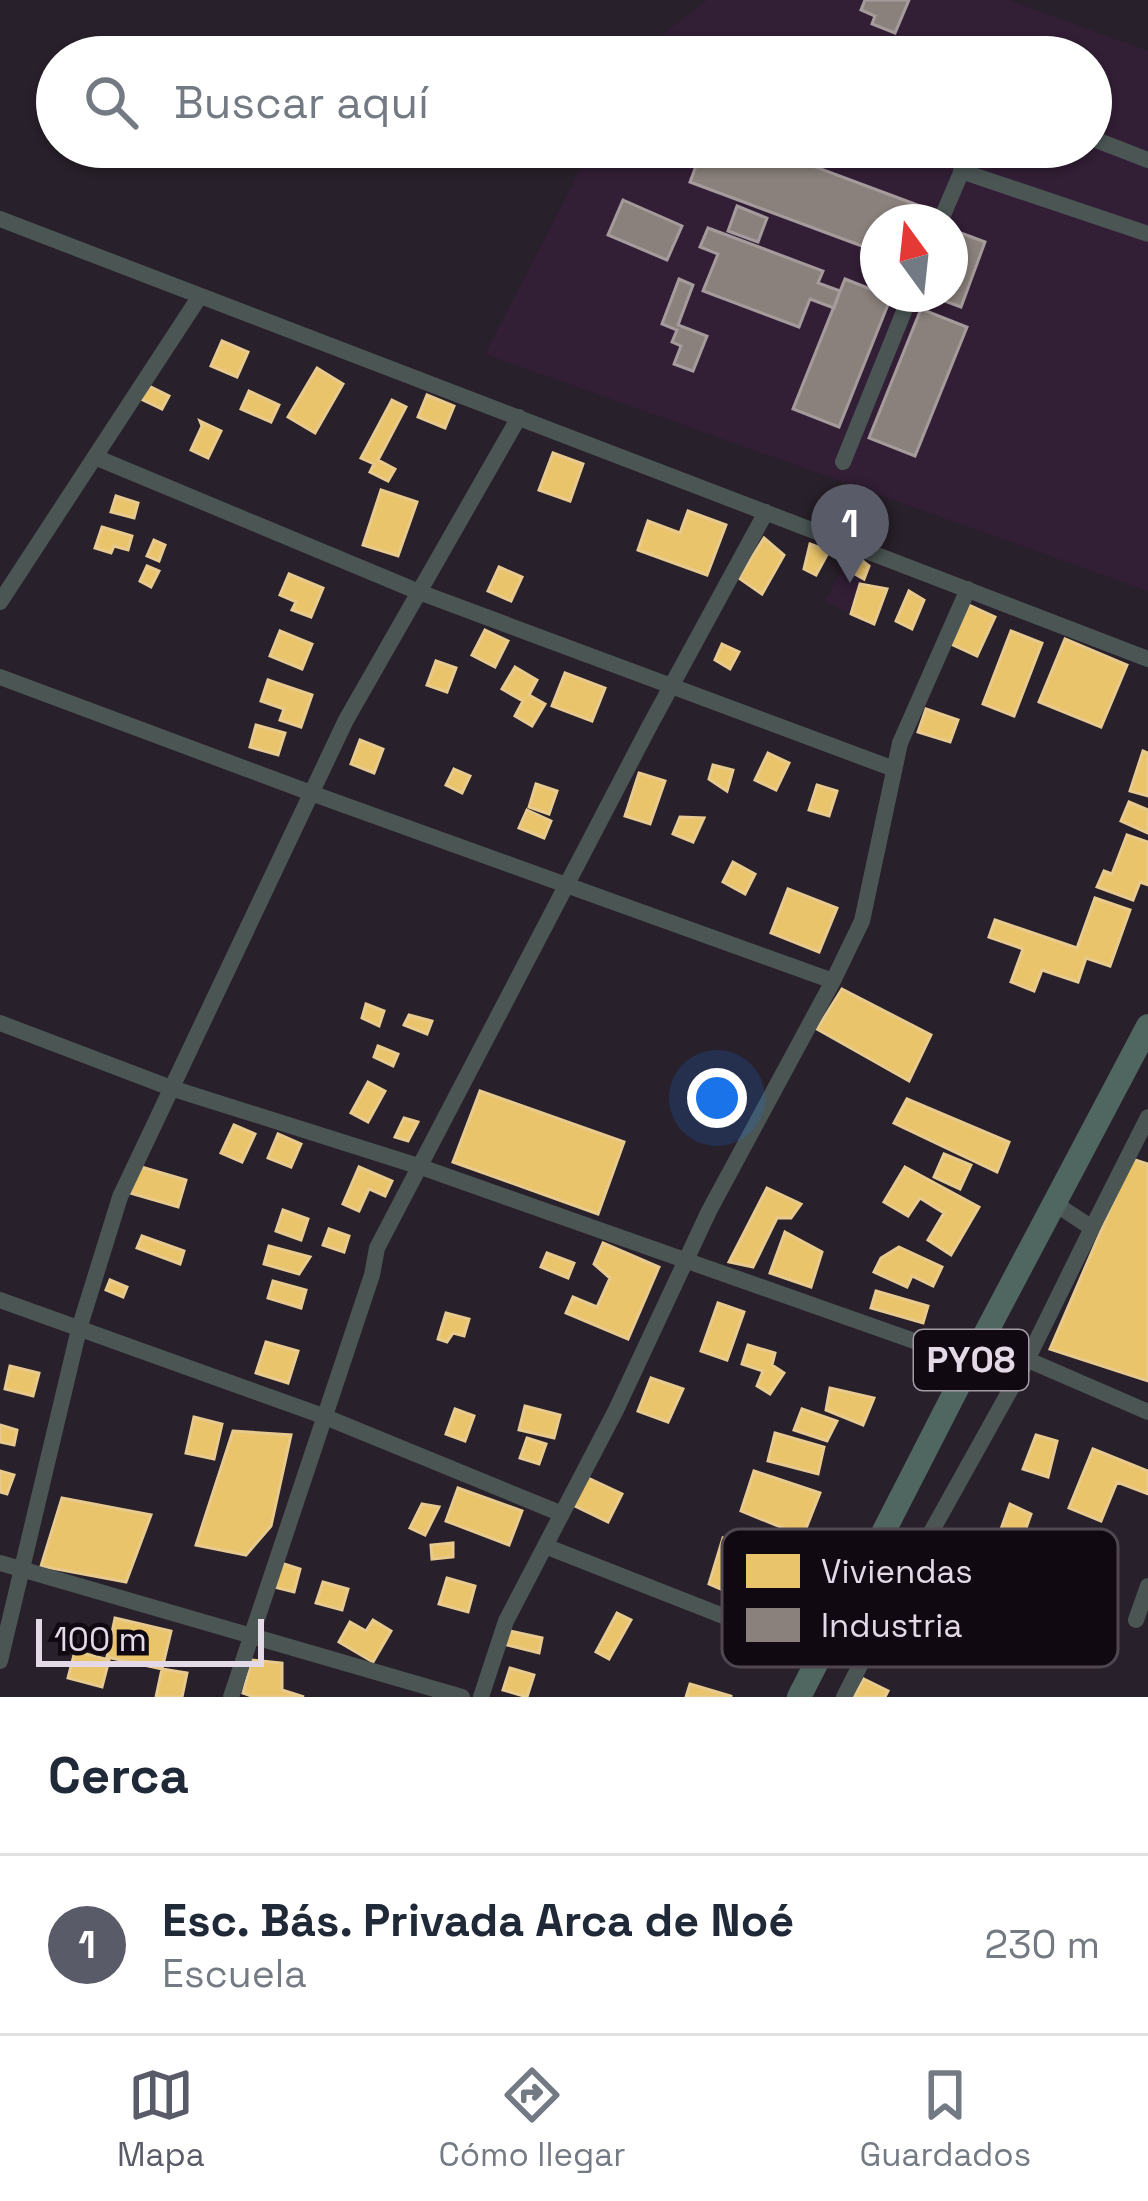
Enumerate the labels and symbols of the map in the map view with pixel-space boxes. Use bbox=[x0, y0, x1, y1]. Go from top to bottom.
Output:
north arrow bbox=[860, 204, 968, 312]
pin: 1 bbox=[811, 484, 889, 583]
your location bbox=[687, 1068, 747, 1128]
road number: PY08 bbox=[914, 1330, 1028, 1390]
legend bbox=[722, 1529, 1118, 1667]
text: Viviendas bbox=[821, 1551, 973, 1593]
text: Industria bbox=[821, 1605, 962, 1647]
scale bar bbox=[36, 1613, 264, 1666]

